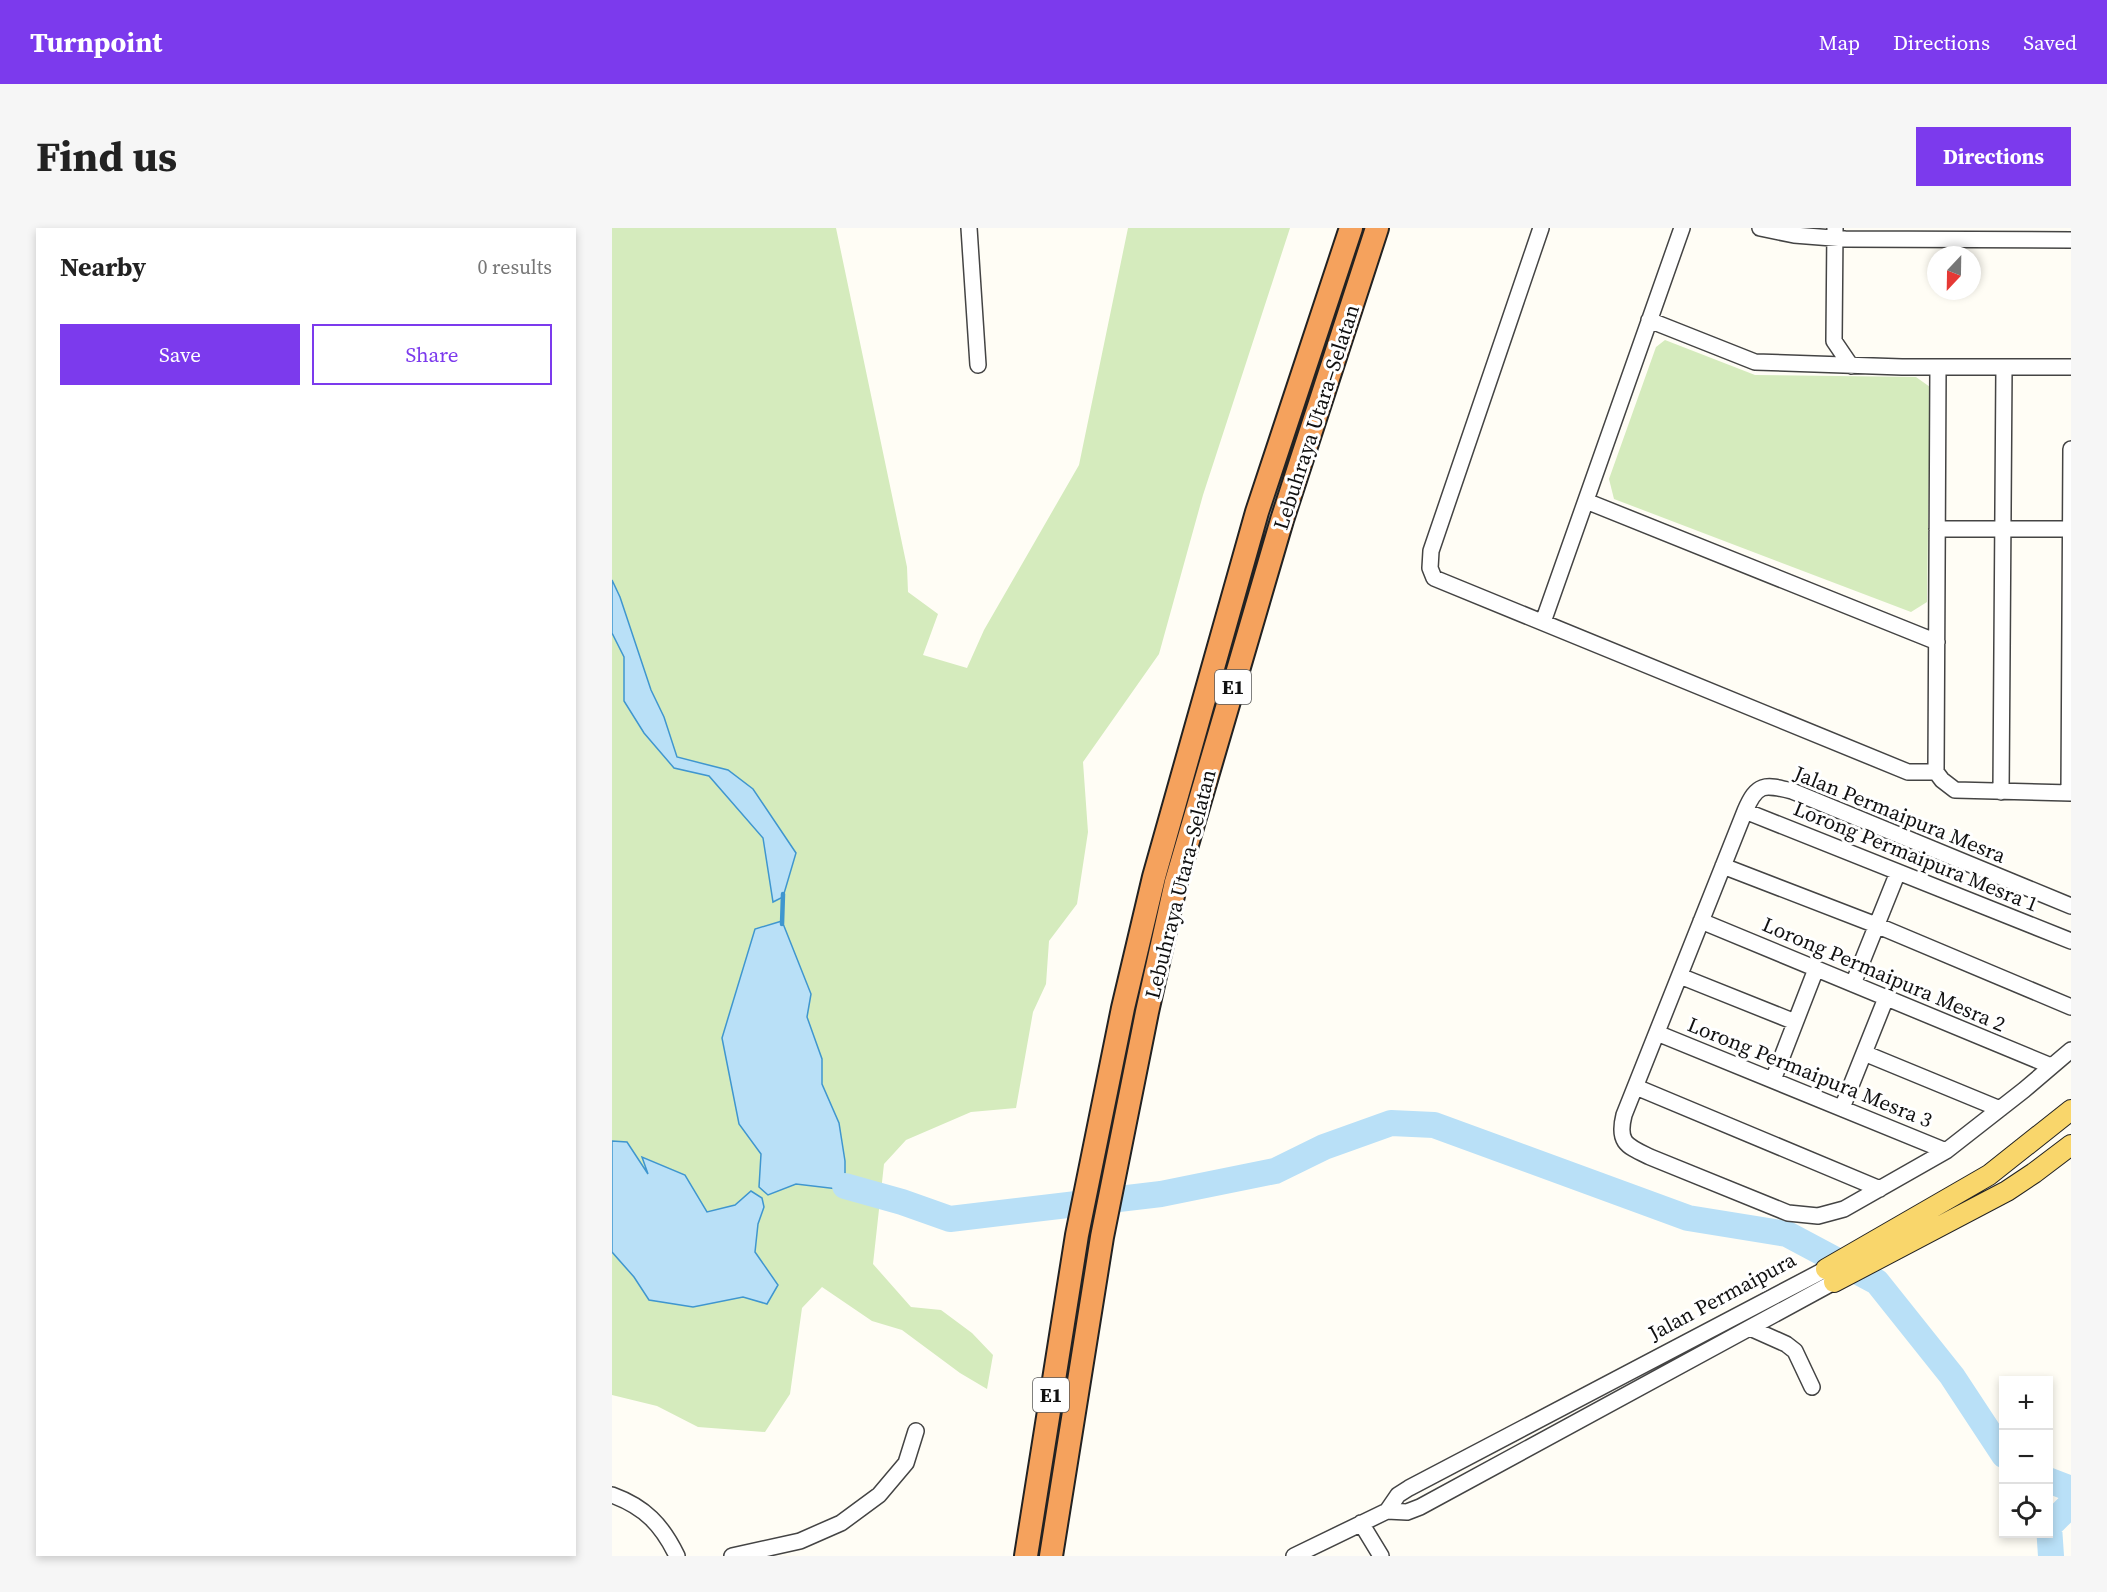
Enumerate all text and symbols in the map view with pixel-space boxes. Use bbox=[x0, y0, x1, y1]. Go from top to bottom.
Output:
text: Turnpoint bbox=[30, 23, 162, 61]
text: Map bbox=[1819, 28, 1860, 57]
text: Directions bbox=[1893, 28, 1990, 57]
text: Saved bbox=[2023, 28, 2077, 57]
text: Find us bbox=[36, 127, 177, 185]
button: Directions bbox=[1916, 127, 2071, 186]
north arrow bbox=[1927, 246, 1981, 300]
text: Nearby bbox=[60, 249, 146, 285]
text: 0 results bbox=[477, 253, 552, 281]
street label: Lebuhraya Utara–Selatan bbox=[1266, 300, 1366, 533]
button: Save bbox=[60, 324, 300, 385]
button: Share bbox=[312, 324, 552, 385]
road number: E1 bbox=[1215, 670, 1251, 704]
street label: Jalan Permaipura Mesra bbox=[1789, 758, 2010, 870]
street label: Lebuhraya Utara–Selatan bbox=[1137, 766, 1223, 1002]
street label: Lorong Permaipura Mesra 1 bbox=[1789, 794, 2043, 918]
street label: Lorong Permaipura Mesra 2 bbox=[1758, 910, 2010, 1038]
street label: Lorong Permaipura Mesra 3 bbox=[1683, 1010, 1937, 1134]
street label: Jalan Permaipura bbox=[1642, 1245, 1801, 1348]
map controls bbox=[1999, 1376, 2053, 1538]
button: + bbox=[1999, 1376, 2053, 1430]
road number: E1 bbox=[1033, 1378, 1069, 1412]
button: − bbox=[1999, 1430, 2053, 1484]
button: locate bbox=[1999, 1484, 2053, 1538]

